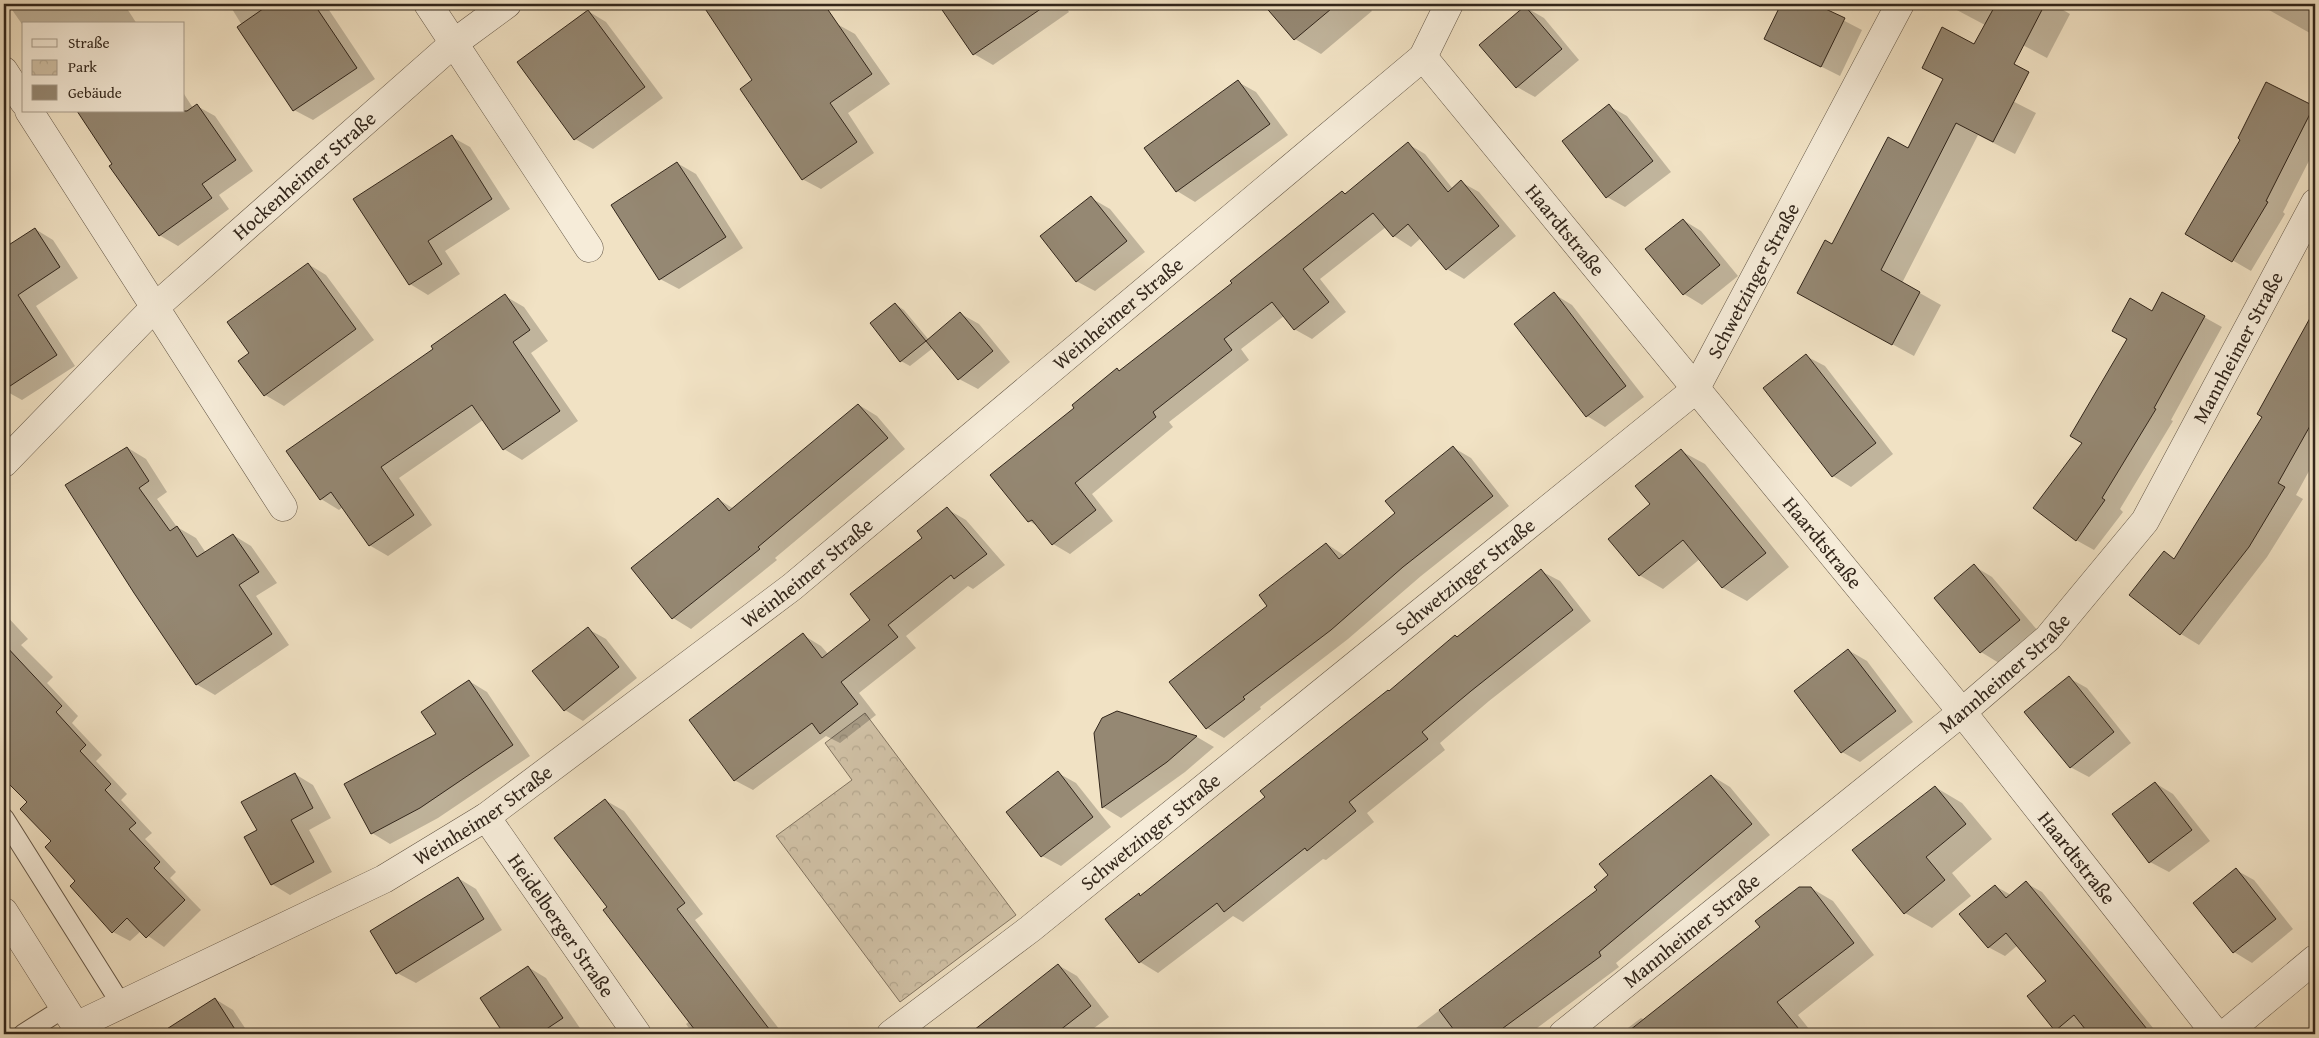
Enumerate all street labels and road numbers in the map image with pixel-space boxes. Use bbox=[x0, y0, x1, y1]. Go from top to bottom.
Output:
street label: Hockenheimer Straße bbox=[226, 104, 382, 246]
street label: Haardtstraße bbox=[1519, 177, 1612, 282]
street label: Schwetzinger Straße bbox=[1699, 197, 1806, 364]
street label: Weinheimer Straße bbox=[1046, 250, 1189, 376]
street label: Mannheimer Straße bbox=[2185, 266, 2290, 428]
street label: Haardtstraße bbox=[1776, 490, 1870, 595]
street label: Weinheimer Straße bbox=[734, 510, 879, 635]
street label: Schwetzinger Straße bbox=[1388, 510, 1541, 642]
street label: Mannheimer Straße bbox=[1932, 607, 2077, 740]
street label: Weinheimer Straße bbox=[407, 757, 558, 872]
street label: Schwetzinger Straße bbox=[1074, 765, 1226, 897]
street label: Haardtstraße bbox=[2031, 805, 2123, 910]
street label: Heidelberger Straße bbox=[502, 847, 622, 1003]
street label: Mannheimer Straße bbox=[1616, 866, 1766, 994]

